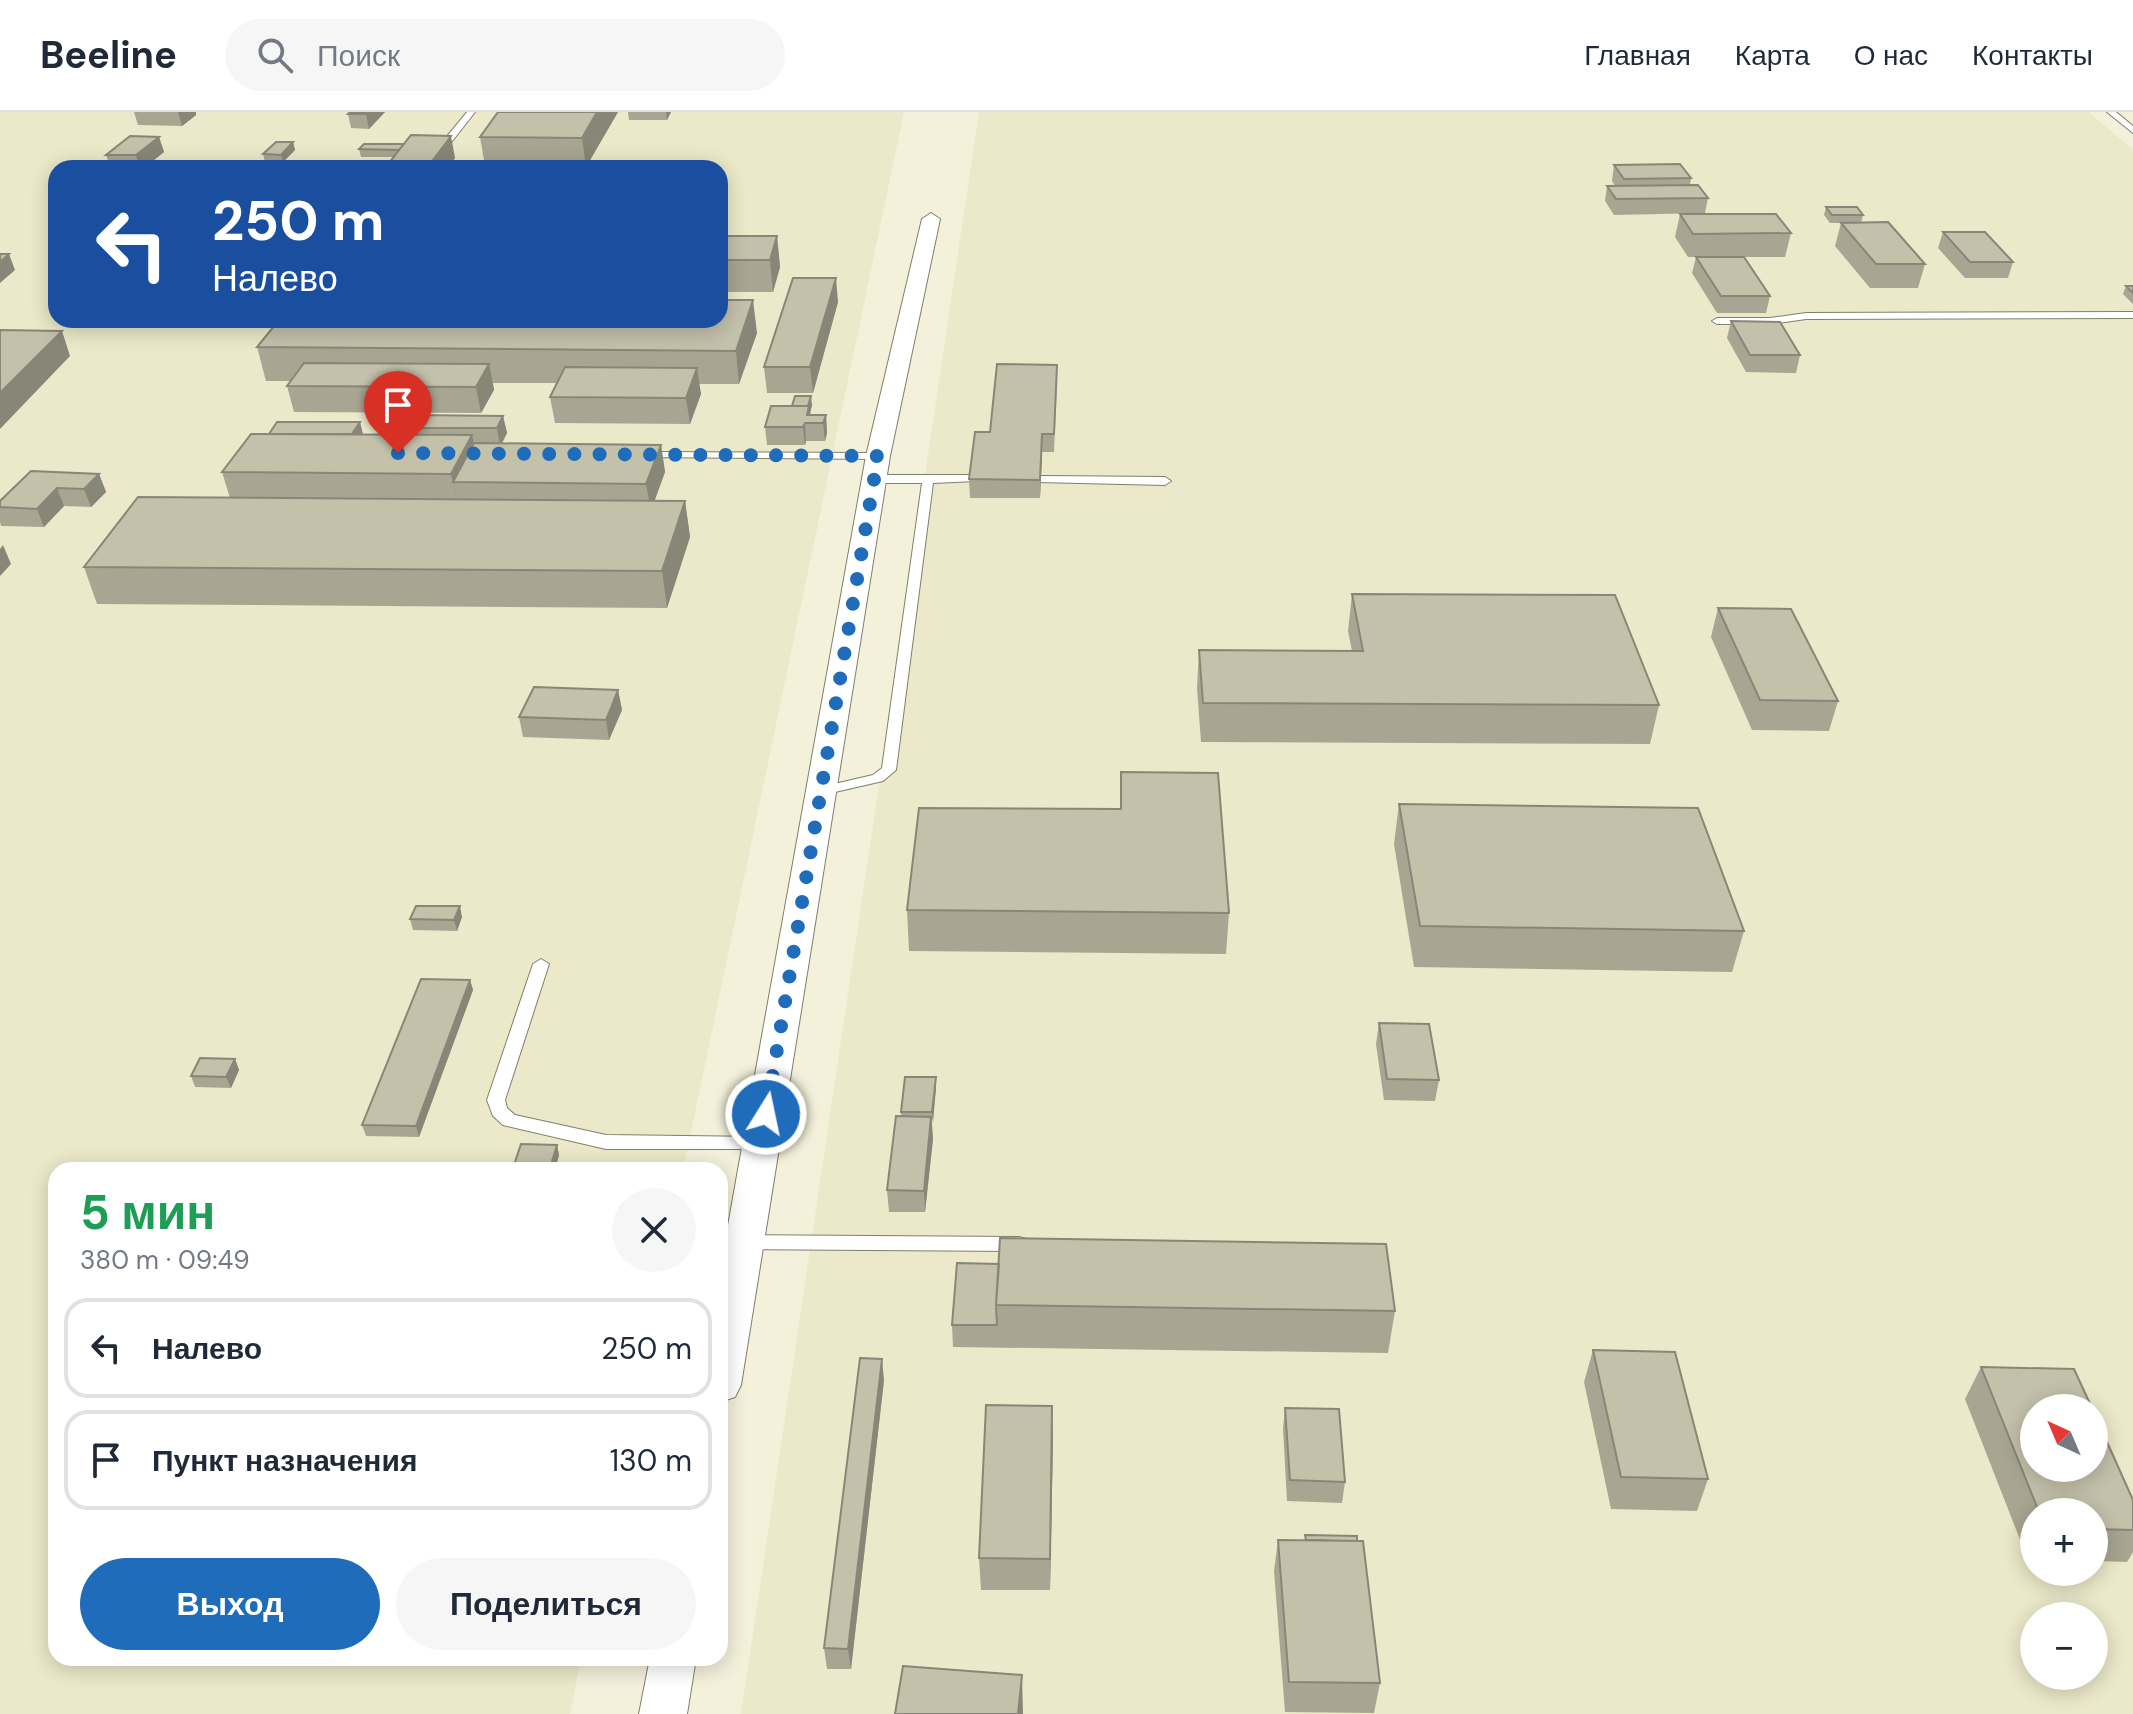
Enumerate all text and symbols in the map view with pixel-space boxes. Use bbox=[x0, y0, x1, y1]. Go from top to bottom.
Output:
search box bbox=[225, 19, 785, 91]
text: Beeline bbox=[40, 30, 177, 80]
icon: search bbox=[253, 33, 297, 77]
text: Поиск bbox=[317, 36, 400, 75]
text: Главная bbox=[1584, 37, 1691, 74]
text: Карта bbox=[1735, 37, 1810, 74]
text: О нас bbox=[1854, 37, 1928, 74]
text: Контакты bbox=[1972, 37, 2093, 74]
text: 250 m bbox=[212, 184, 384, 257]
icon: left bbox=[80, 192, 184, 296]
text: Налево bbox=[212, 255, 338, 302]
pin bbox=[364, 371, 432, 453]
icon: arrive bbox=[376, 383, 420, 427]
position arrow bbox=[724, 1072, 808, 1156]
text: 5 мин bbox=[80, 1181, 215, 1244]
button: close bbox=[612, 1188, 696, 1272]
text: 380 m · 09:49 bbox=[80, 1243, 250, 1277]
icon: left bbox=[84, 1326, 128, 1370]
text: Налево bbox=[152, 1329, 262, 1368]
text: 250 m bbox=[601, 1329, 692, 1368]
north arrow bbox=[2020, 1394, 2108, 1482]
map controls bbox=[2020, 1394, 2108, 1690]
icon: arrive bbox=[84, 1438, 128, 1482]
text: Пункт назначения bbox=[152, 1441, 417, 1480]
text: 130 m bbox=[610, 1441, 692, 1480]
button: + bbox=[2020, 1498, 2108, 1586]
button: Выход bbox=[80, 1558, 380, 1650]
button: Поделиться bbox=[396, 1558, 696, 1650]
button: − bbox=[2020, 1602, 2108, 1690]

